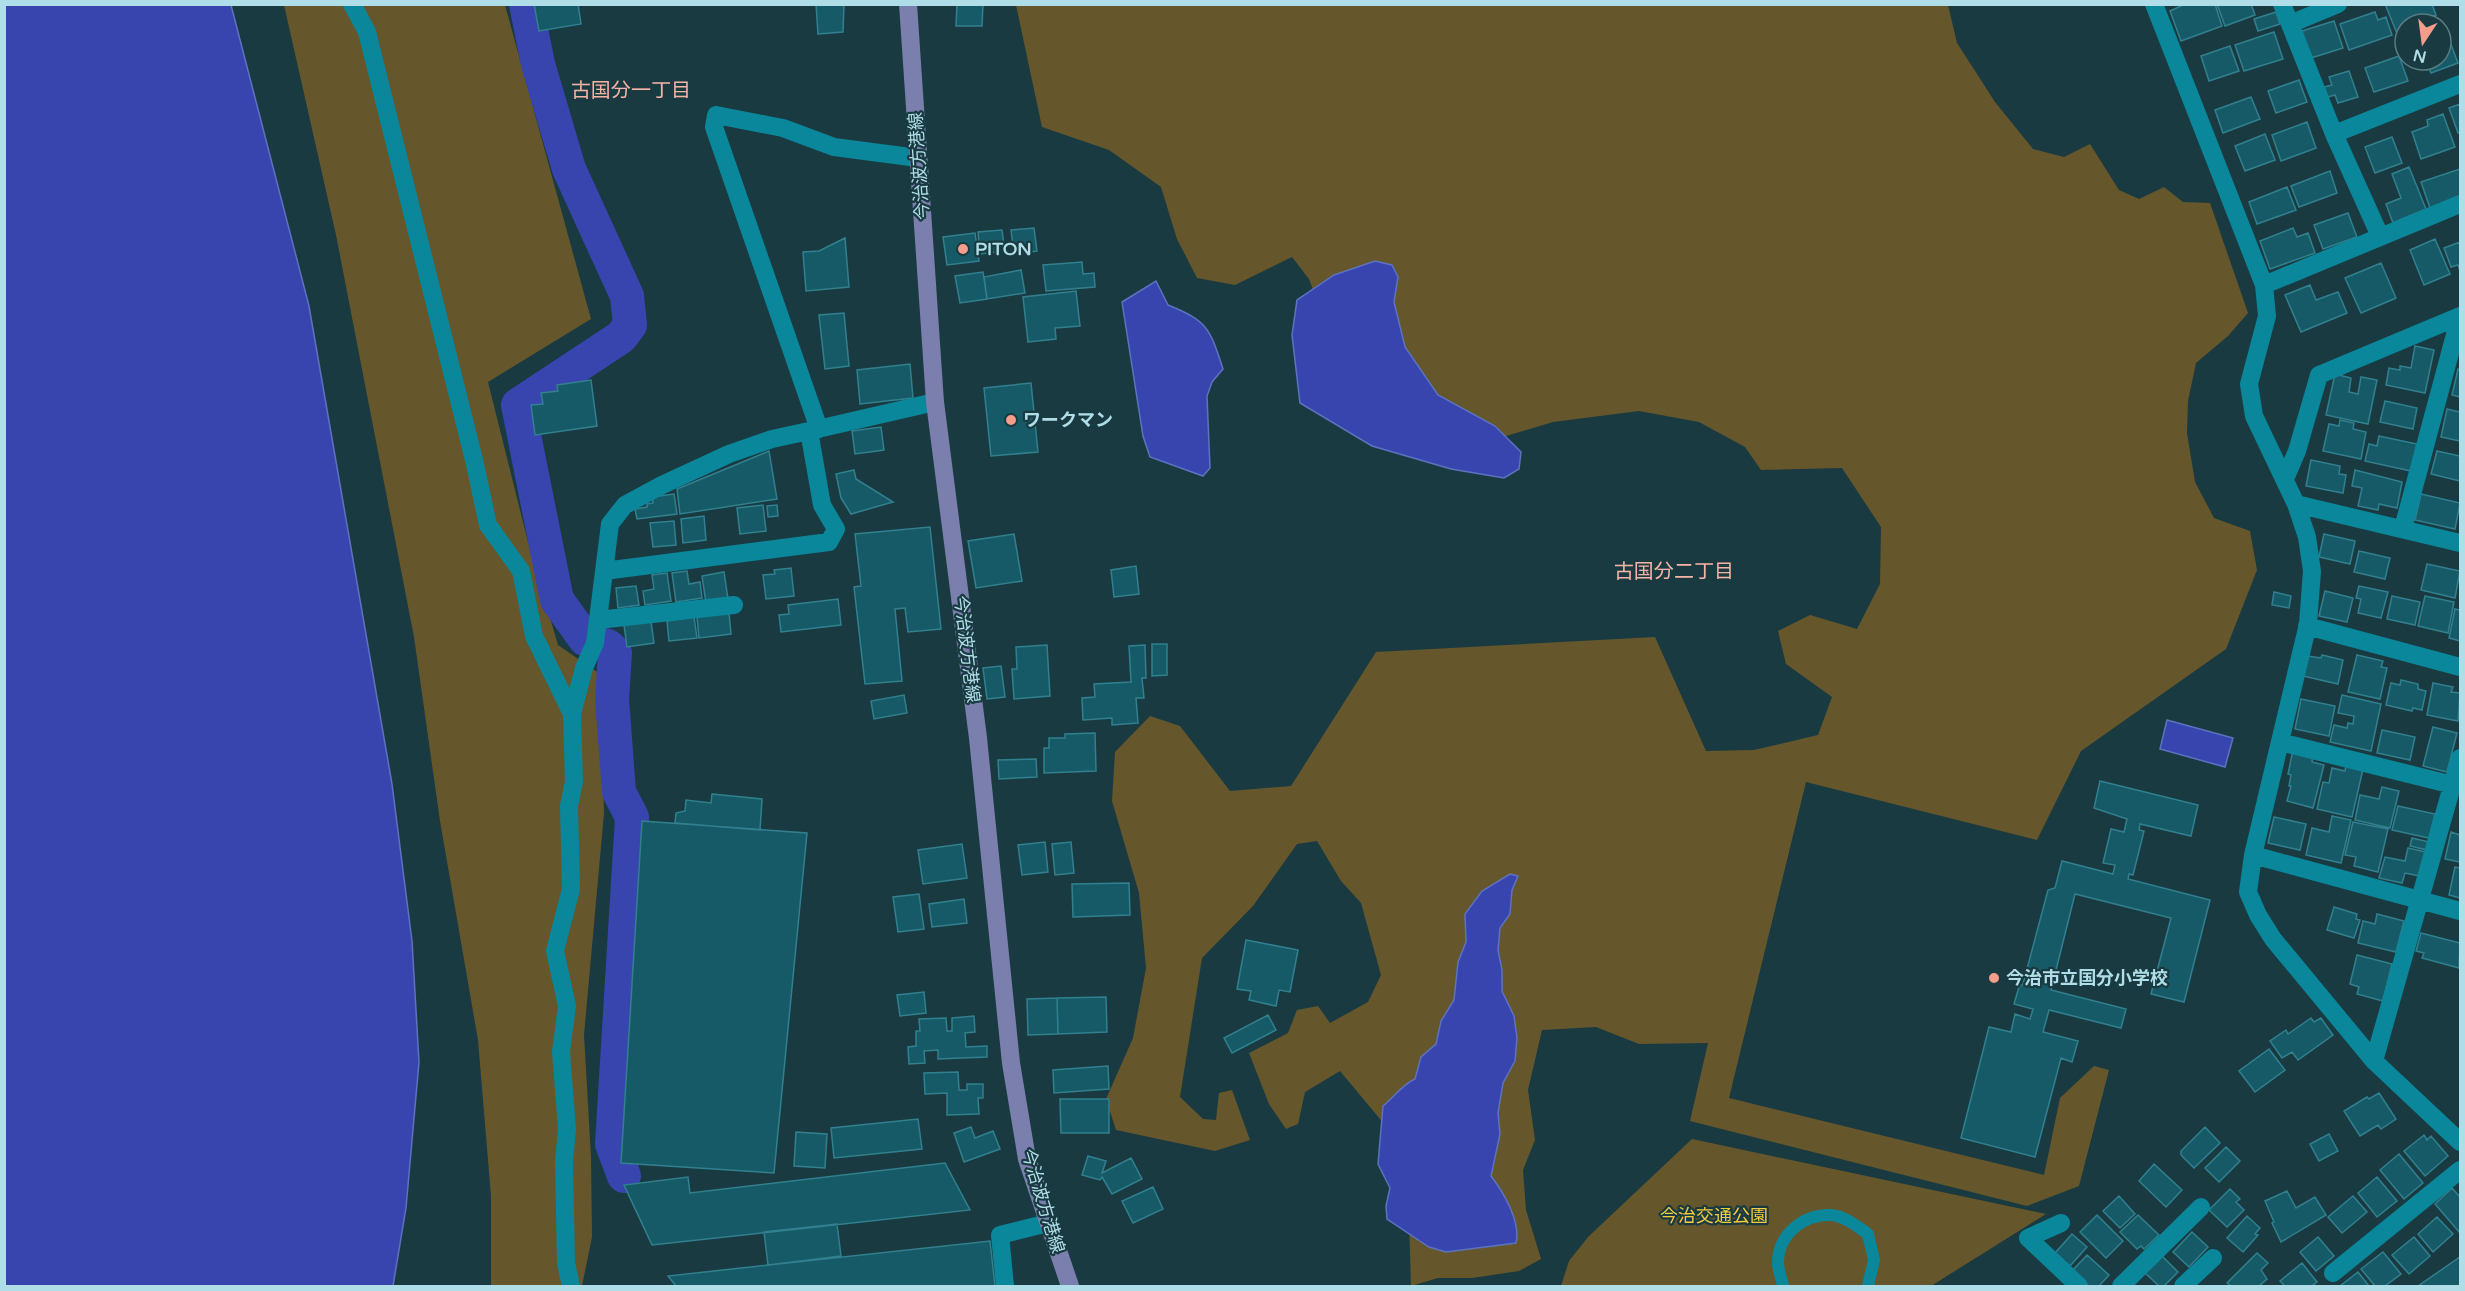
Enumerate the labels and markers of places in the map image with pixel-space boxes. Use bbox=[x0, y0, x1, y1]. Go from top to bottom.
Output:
place label: PITON bbox=[975, 238, 1032, 260]
marker: PITON bbox=[956, 242, 970, 256]
place label: ワークマン bbox=[1023, 409, 1113, 431]
marker: ワークマン bbox=[1004, 413, 1018, 427]
place label: 今治市立国分小学校 bbox=[2006, 967, 2168, 989]
marker: 今治市立国分小学校 bbox=[1987, 971, 2001, 985]

